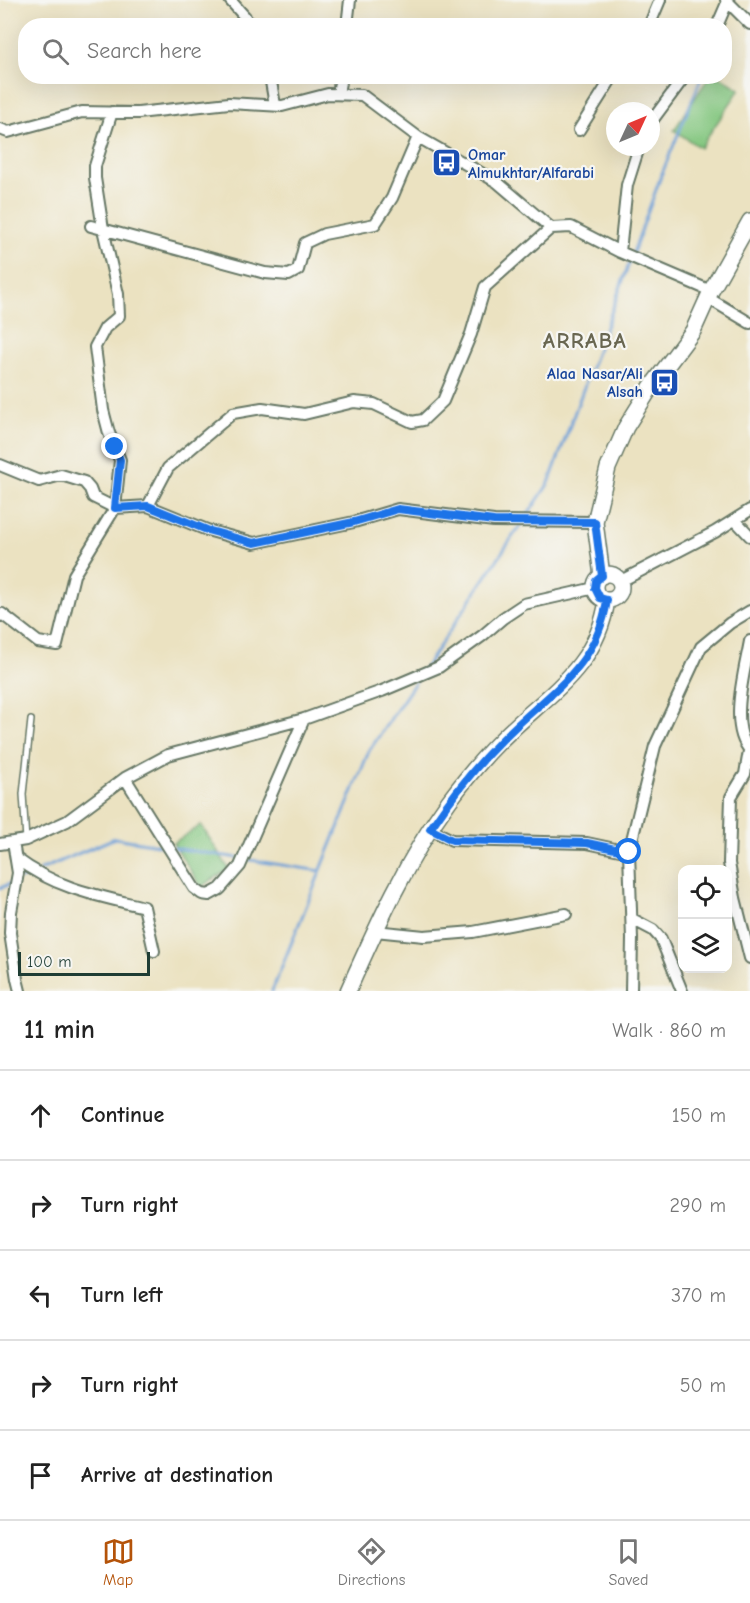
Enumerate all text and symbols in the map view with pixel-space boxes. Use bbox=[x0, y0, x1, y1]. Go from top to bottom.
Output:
search box bbox=[18, 18, 732, 84]
icon: search bbox=[39, 35, 72, 68]
text: Search here bbox=[87, 38, 202, 64]
north arrow bbox=[606, 102, 660, 156]
place label: Omar Almukhtar/Alfarabi bbox=[468, 146, 594, 182]
bus stop icon: Omar Almukhtar/Alfarabi bbox=[431, 147, 463, 179]
district label: ARRABA bbox=[543, 328, 627, 354]
place label: Alaa Nasar/Ali Alsah bbox=[547, 365, 643, 401]
bus stop icon: Alaa Nasar/Ali Alsah bbox=[648, 366, 680, 398]
route end bbox=[101, 433, 127, 459]
route start bbox=[615, 838, 641, 864]
map controls bbox=[678, 865, 732, 973]
button: locate bbox=[678, 865, 732, 919]
button: layers bbox=[678, 919, 732, 973]
scale bar bbox=[18, 949, 150, 977]
text: 100 m bbox=[27, 953, 71, 971]
text: 11 min bbox=[24, 1015, 95, 1045]
text: Walk · 860 m bbox=[612, 1019, 726, 1042]
icon: ahead bbox=[24, 1099, 57, 1132]
text: Continue bbox=[81, 1102, 164, 1128]
text: 150 m bbox=[672, 1104, 726, 1127]
icon: right bbox=[24, 1189, 57, 1222]
text: Turn right bbox=[81, 1192, 178, 1218]
text: 290 m bbox=[670, 1194, 726, 1217]
icon: left bbox=[24, 1279, 57, 1312]
text: Turn left bbox=[81, 1282, 163, 1308]
text: 370 m bbox=[671, 1284, 726, 1307]
icon: right bbox=[24, 1369, 57, 1402]
text: Turn right bbox=[81, 1372, 178, 1398]
text: 50 m bbox=[680, 1374, 726, 1397]
icon: arrive bbox=[24, 1459, 57, 1492]
text: Arrive at destination bbox=[81, 1462, 273, 1488]
tab: Map bbox=[102, 1535, 135, 1589]
tab: Directions bbox=[338, 1535, 405, 1589]
tab: Saved bbox=[608, 1535, 648, 1589]

